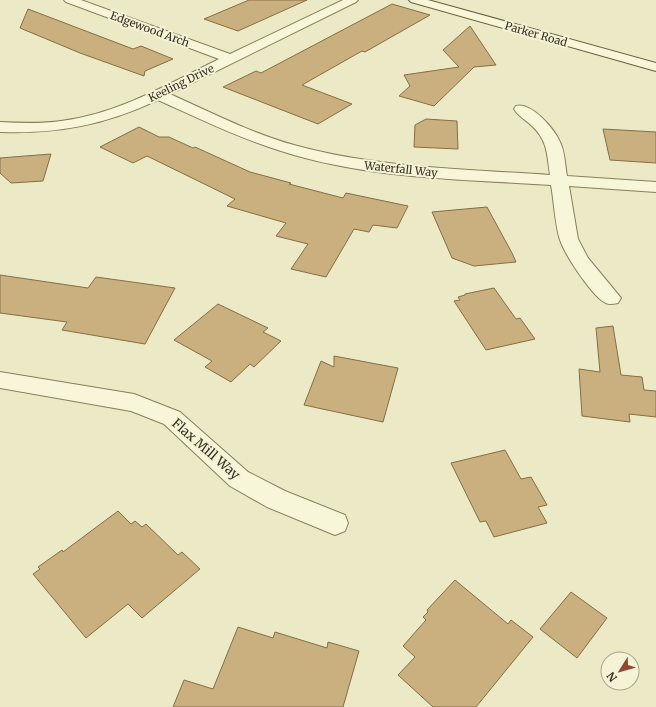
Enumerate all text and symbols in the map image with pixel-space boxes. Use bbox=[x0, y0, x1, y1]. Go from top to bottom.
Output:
street label: Edgewood Arch bbox=[109, 8, 192, 50]
street label: Parker Road bbox=[503, 18, 569, 50]
street label: Keeling Drive bbox=[146, 61, 216, 105]
street label: Waterfall Way bbox=[363, 158, 439, 180]
street label: Flax Mill Way bbox=[168, 415, 244, 483]
north arrow bbox=[600, 651, 640, 691]
text: N bbox=[604, 669, 620, 685]

